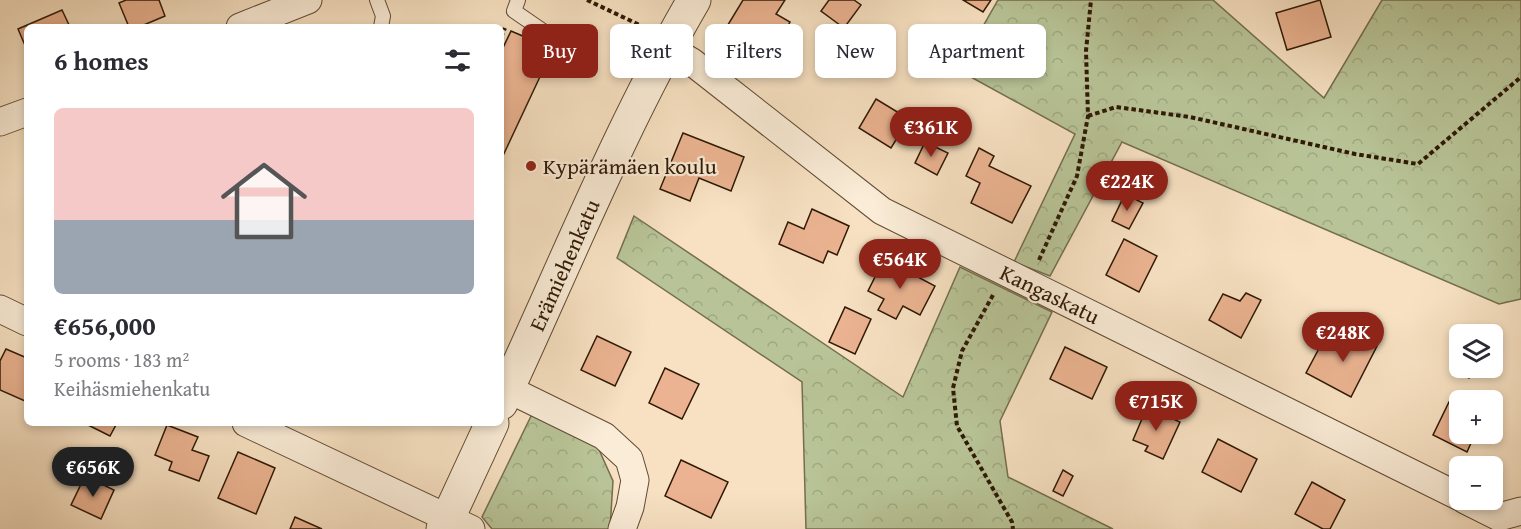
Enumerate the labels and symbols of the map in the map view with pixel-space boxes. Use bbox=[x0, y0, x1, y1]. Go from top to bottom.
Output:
pin: €361K bbox=[889, 107, 973, 158]
place label: Kypärämäen koulu bbox=[543, 150, 717, 182]
marker: Kypärämäen koulu bbox=[524, 159, 538, 173]
pin: €224K bbox=[1085, 161, 1169, 212]
street label: Erämiehenkatu bbox=[521, 194, 607, 336]
pin: €564K bbox=[858, 239, 942, 290]
street label: Kangaskatu bbox=[995, 256, 1105, 332]
pin: €248K bbox=[1301, 312, 1385, 363]
pin: €715K bbox=[1114, 381, 1198, 432]
pin: €656K bbox=[51, 447, 135, 498]

